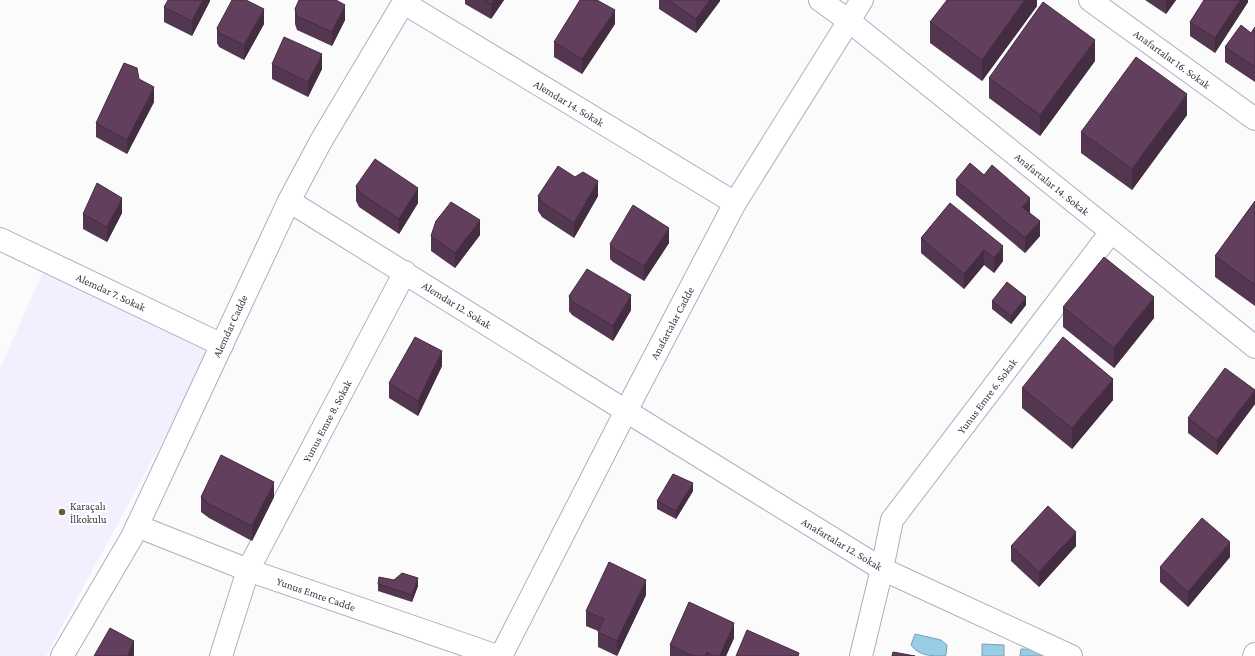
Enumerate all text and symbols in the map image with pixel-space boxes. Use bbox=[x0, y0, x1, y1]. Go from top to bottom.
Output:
street label: Anafartalar 16. Sokak bbox=[1131, 27, 1213, 91]
street label: Alemdar 14. Sokak bbox=[532, 77, 607, 129]
street label: Anafartalar 14. Sokak bbox=[1012, 150, 1092, 218]
street label: Alemdar 7. Sokak bbox=[74, 271, 148, 314]
street label: Alemdar 12. Sokak bbox=[420, 279, 494, 331]
street label: Anafartalar Cadde bbox=[648, 285, 696, 361]
street label: Alemdar Cadde bbox=[210, 293, 250, 359]
street label: Yunus Emre 6. Sokak bbox=[955, 356, 1020, 436]
street label: Yunus Emre 8. Sokak bbox=[300, 377, 354, 464]
place label: Karaçalı İlkokulu bbox=[70, 500, 107, 525]
marker: Karaçalı İlkokulu bbox=[57, 507, 67, 517]
street label: Anafartalar 12. Sokak bbox=[800, 515, 885, 573]
street label: Yunus Emre Cadde bbox=[275, 575, 357, 613]

